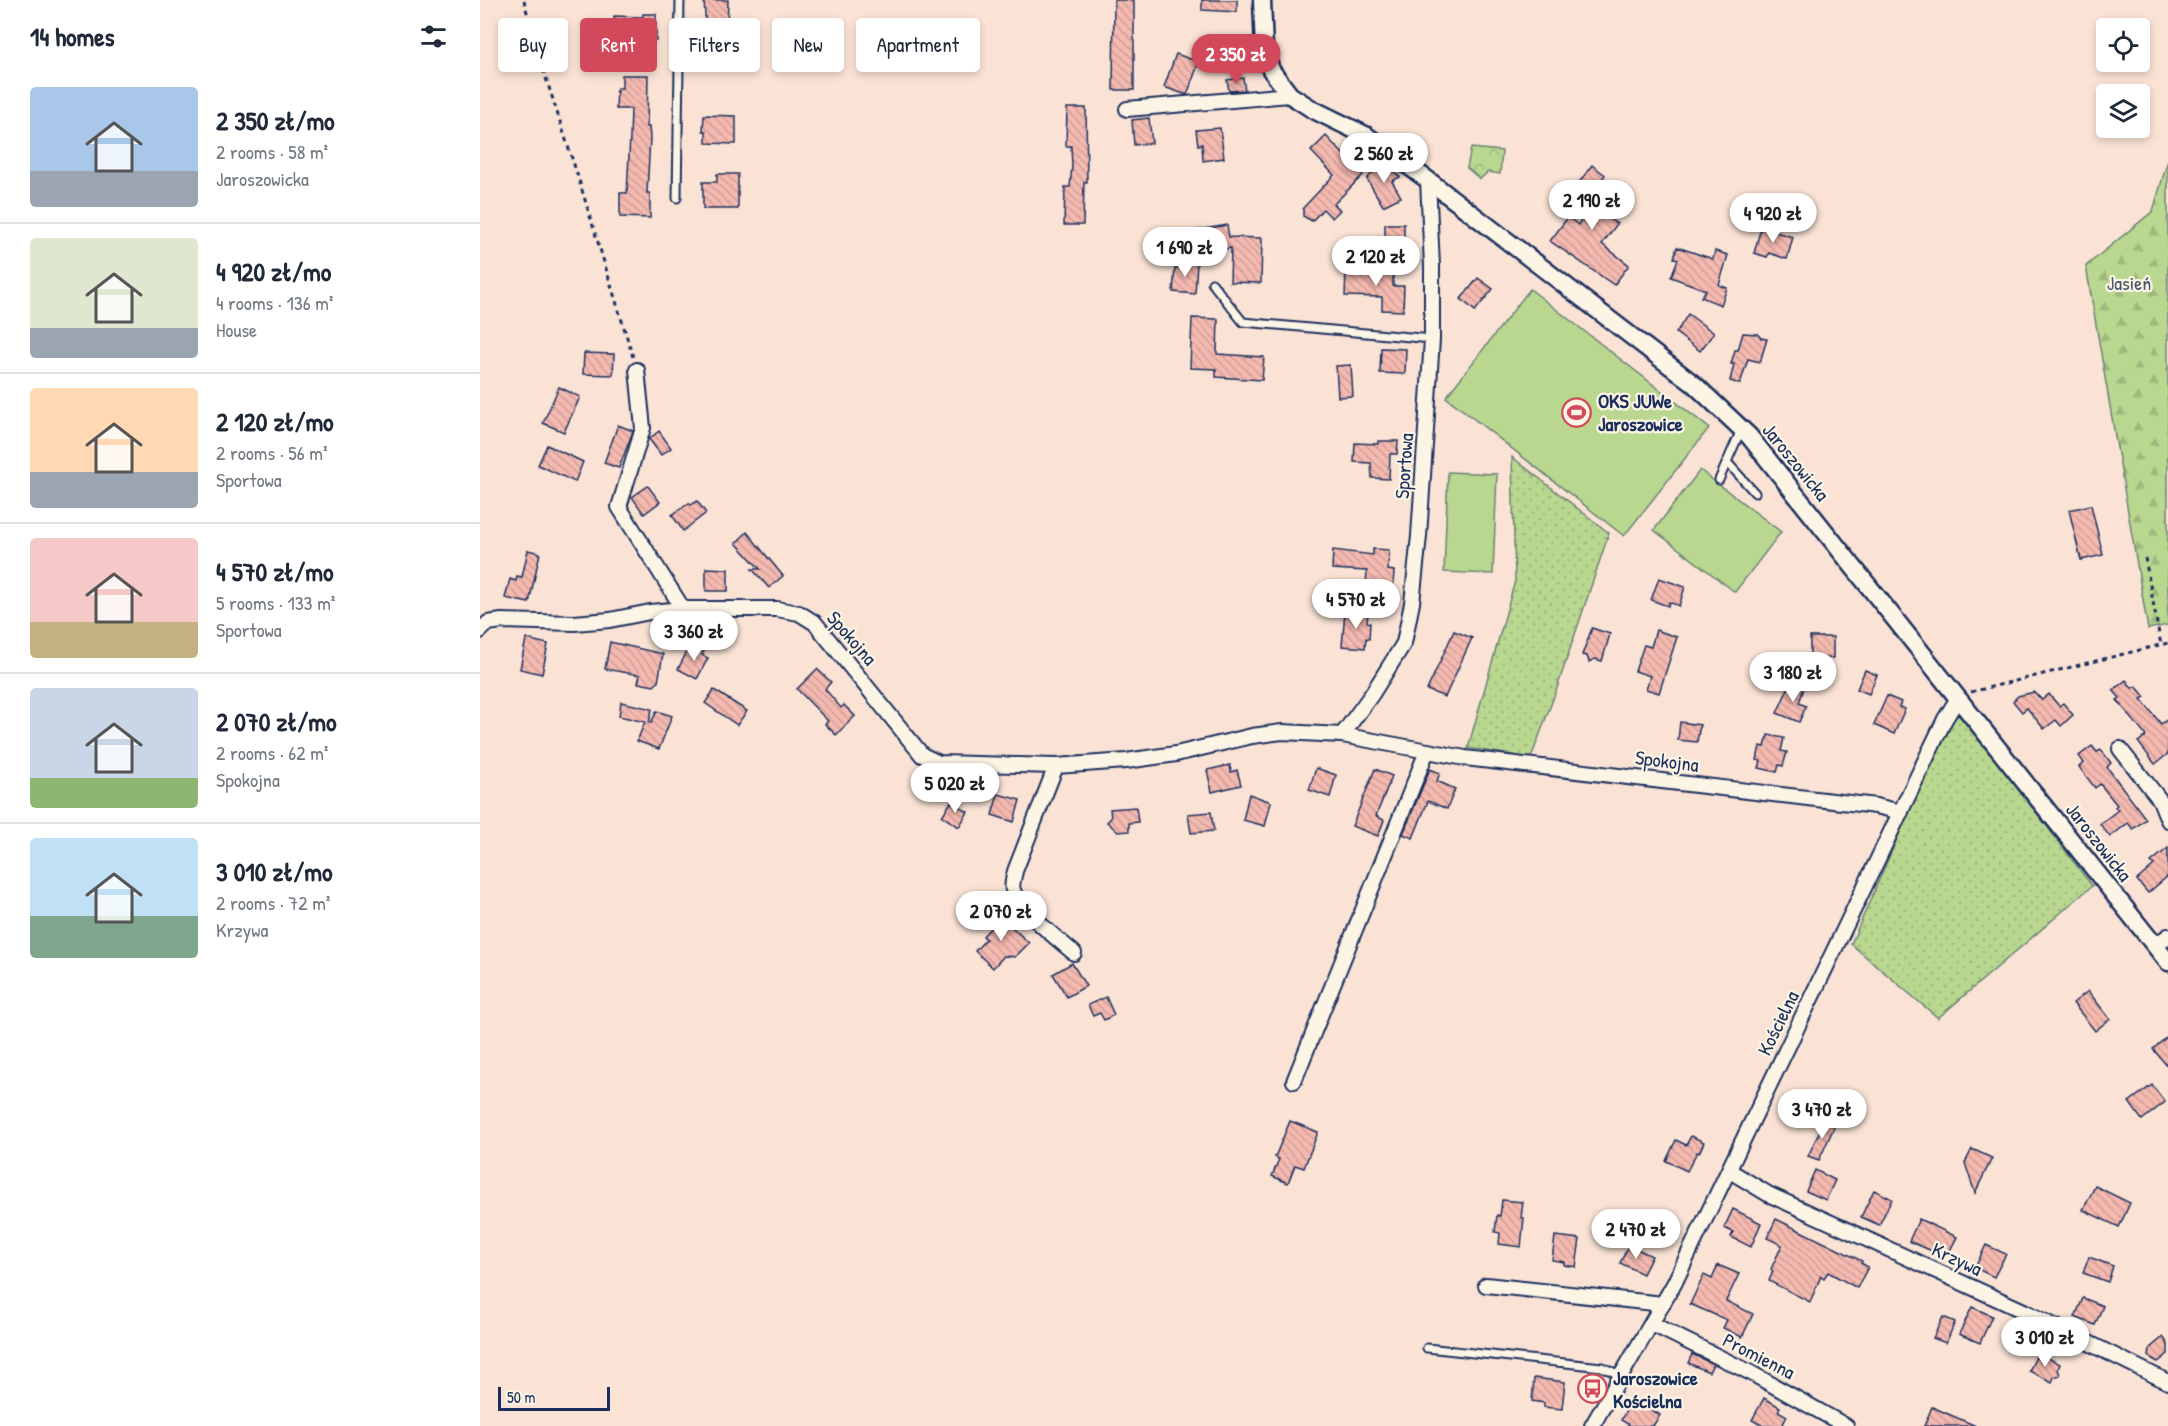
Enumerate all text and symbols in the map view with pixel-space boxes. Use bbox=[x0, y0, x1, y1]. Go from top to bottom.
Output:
chip: Buy bbox=[498, 18, 568, 72]
chip: Rent bbox=[580, 18, 657, 72]
chip: Filters bbox=[669, 18, 760, 72]
chip: New bbox=[772, 18, 844, 72]
chip: Apartment bbox=[856, 18, 980, 72]
map controls bbox=[2096, 18, 2150, 138]
button: locate bbox=[2096, 18, 2150, 72]
text: 14 homes bbox=[30, 19, 115, 54]
icon: filters bbox=[417, 20, 450, 53]
pin: 2 350 zł bbox=[1174, 34, 1298, 85]
text: 2 350 zł bbox=[1205, 40, 1267, 67]
button: layers bbox=[2096, 84, 2150, 138]
text: 2 350 zł/mo bbox=[216, 103, 335, 138]
icon: home bbox=[78, 111, 150, 183]
pin: 2 560 zł bbox=[1322, 133, 1446, 184]
text: 2 rooms · 58 m² bbox=[216, 138, 328, 165]
text: 2 560 zł bbox=[1354, 139, 1414, 166]
text: Jaroszowicka bbox=[216, 165, 309, 192]
pin: 2 190 zł bbox=[1530, 180, 1654, 231]
text: 2 190 zł bbox=[1563, 186, 1621, 213]
pin: 4 920 zł bbox=[1711, 193, 1835, 244]
text: 4 920 zł bbox=[1744, 199, 1802, 226]
pin: 1 690 zł bbox=[1123, 227, 1247, 278]
text: 1 690 zł bbox=[1157, 233, 1213, 260]
pin: 2 120 zł bbox=[1314, 236, 1438, 287]
text: 2 120 zł bbox=[1346, 242, 1406, 269]
text: 4 920 zł/mo bbox=[216, 254, 331, 289]
icon: home bbox=[78, 262, 150, 334]
park label: Jasień bbox=[2107, 269, 2151, 296]
text: 4 rooms · 136 m² bbox=[216, 289, 333, 316]
text: House bbox=[216, 316, 257, 343]
place label: OKS JUWe Jaroszowice bbox=[1598, 387, 1683, 437]
sports icon: OKS JUWe Jaroszowice bbox=[1561, 397, 1593, 429]
text: 2 120 zł/mo bbox=[216, 404, 334, 439]
icon: home bbox=[78, 412, 150, 484]
street label: Jaroszowicka bbox=[1757, 417, 1836, 506]
street label: Sportowa bbox=[1388, 432, 1419, 500]
text: 2 rooms · 56 m² bbox=[216, 439, 328, 466]
text: Sportowa bbox=[216, 466, 282, 493]
text: 4 570 zł/mo bbox=[216, 554, 333, 589]
icon: home bbox=[78, 562, 150, 634]
pin: 4 570 zł bbox=[1294, 579, 1418, 630]
text: 4 570 zł bbox=[1326, 585, 1386, 612]
text: 5 rooms · 133 m² bbox=[216, 589, 335, 616]
street label: Spokojna bbox=[821, 605, 884, 671]
pin: 3 360 zł bbox=[632, 611, 756, 662]
text: Sportowa bbox=[216, 616, 282, 643]
text: 3 360 zł bbox=[664, 617, 724, 644]
pin: 3 180 zł bbox=[1731, 652, 1855, 703]
text: 3 180 zł bbox=[1763, 658, 1823, 685]
text: 2 070 zł/mo bbox=[216, 704, 336, 739]
icon: home bbox=[78, 712, 150, 784]
text: 2 rooms · 62 m² bbox=[216, 739, 328, 766]
street label: Spokojna bbox=[1634, 743, 1700, 778]
pin: 5 020 zł bbox=[893, 763, 1017, 814]
text: Spokojna bbox=[216, 766, 280, 793]
text: 5 020 zł bbox=[924, 769, 986, 796]
street label: Jaroszowicka bbox=[2060, 797, 2139, 887]
text: 3 010 zł/mo bbox=[216, 854, 333, 889]
icon: home bbox=[78, 862, 150, 934]
text: 2 rooms · 72 m² bbox=[216, 889, 330, 916]
pin: 2 070 zł bbox=[939, 891, 1063, 942]
text: 2 070 zł bbox=[970, 897, 1032, 924]
text: Krzywa bbox=[216, 916, 268, 943]
street label: Kościelna bbox=[1750, 986, 1805, 1060]
pin: 3 470 zł bbox=[1760, 1089, 1884, 1140]
text: 3 470 zł bbox=[1792, 1095, 1852, 1122]
pin: 2 470 zł bbox=[1574, 1209, 1698, 1260]
text: 2 470 zł bbox=[1605, 1215, 1667, 1242]
street label: Krzywa bbox=[1928, 1235, 1987, 1282]
pin: 3 010 zł bbox=[1983, 1317, 2107, 1368]
text: 3 010 zł bbox=[2015, 1323, 2075, 1350]
street label: Promienna bbox=[1719, 1326, 1800, 1385]
place label: Jaroszowice Kościelna bbox=[1613, 1364, 1698, 1414]
bus stop icon: Jaroszowice Kościelna bbox=[1576, 1373, 1608, 1405]
scale bar bbox=[498, 1384, 610, 1412]
text: 50 m bbox=[507, 1386, 536, 1408]

